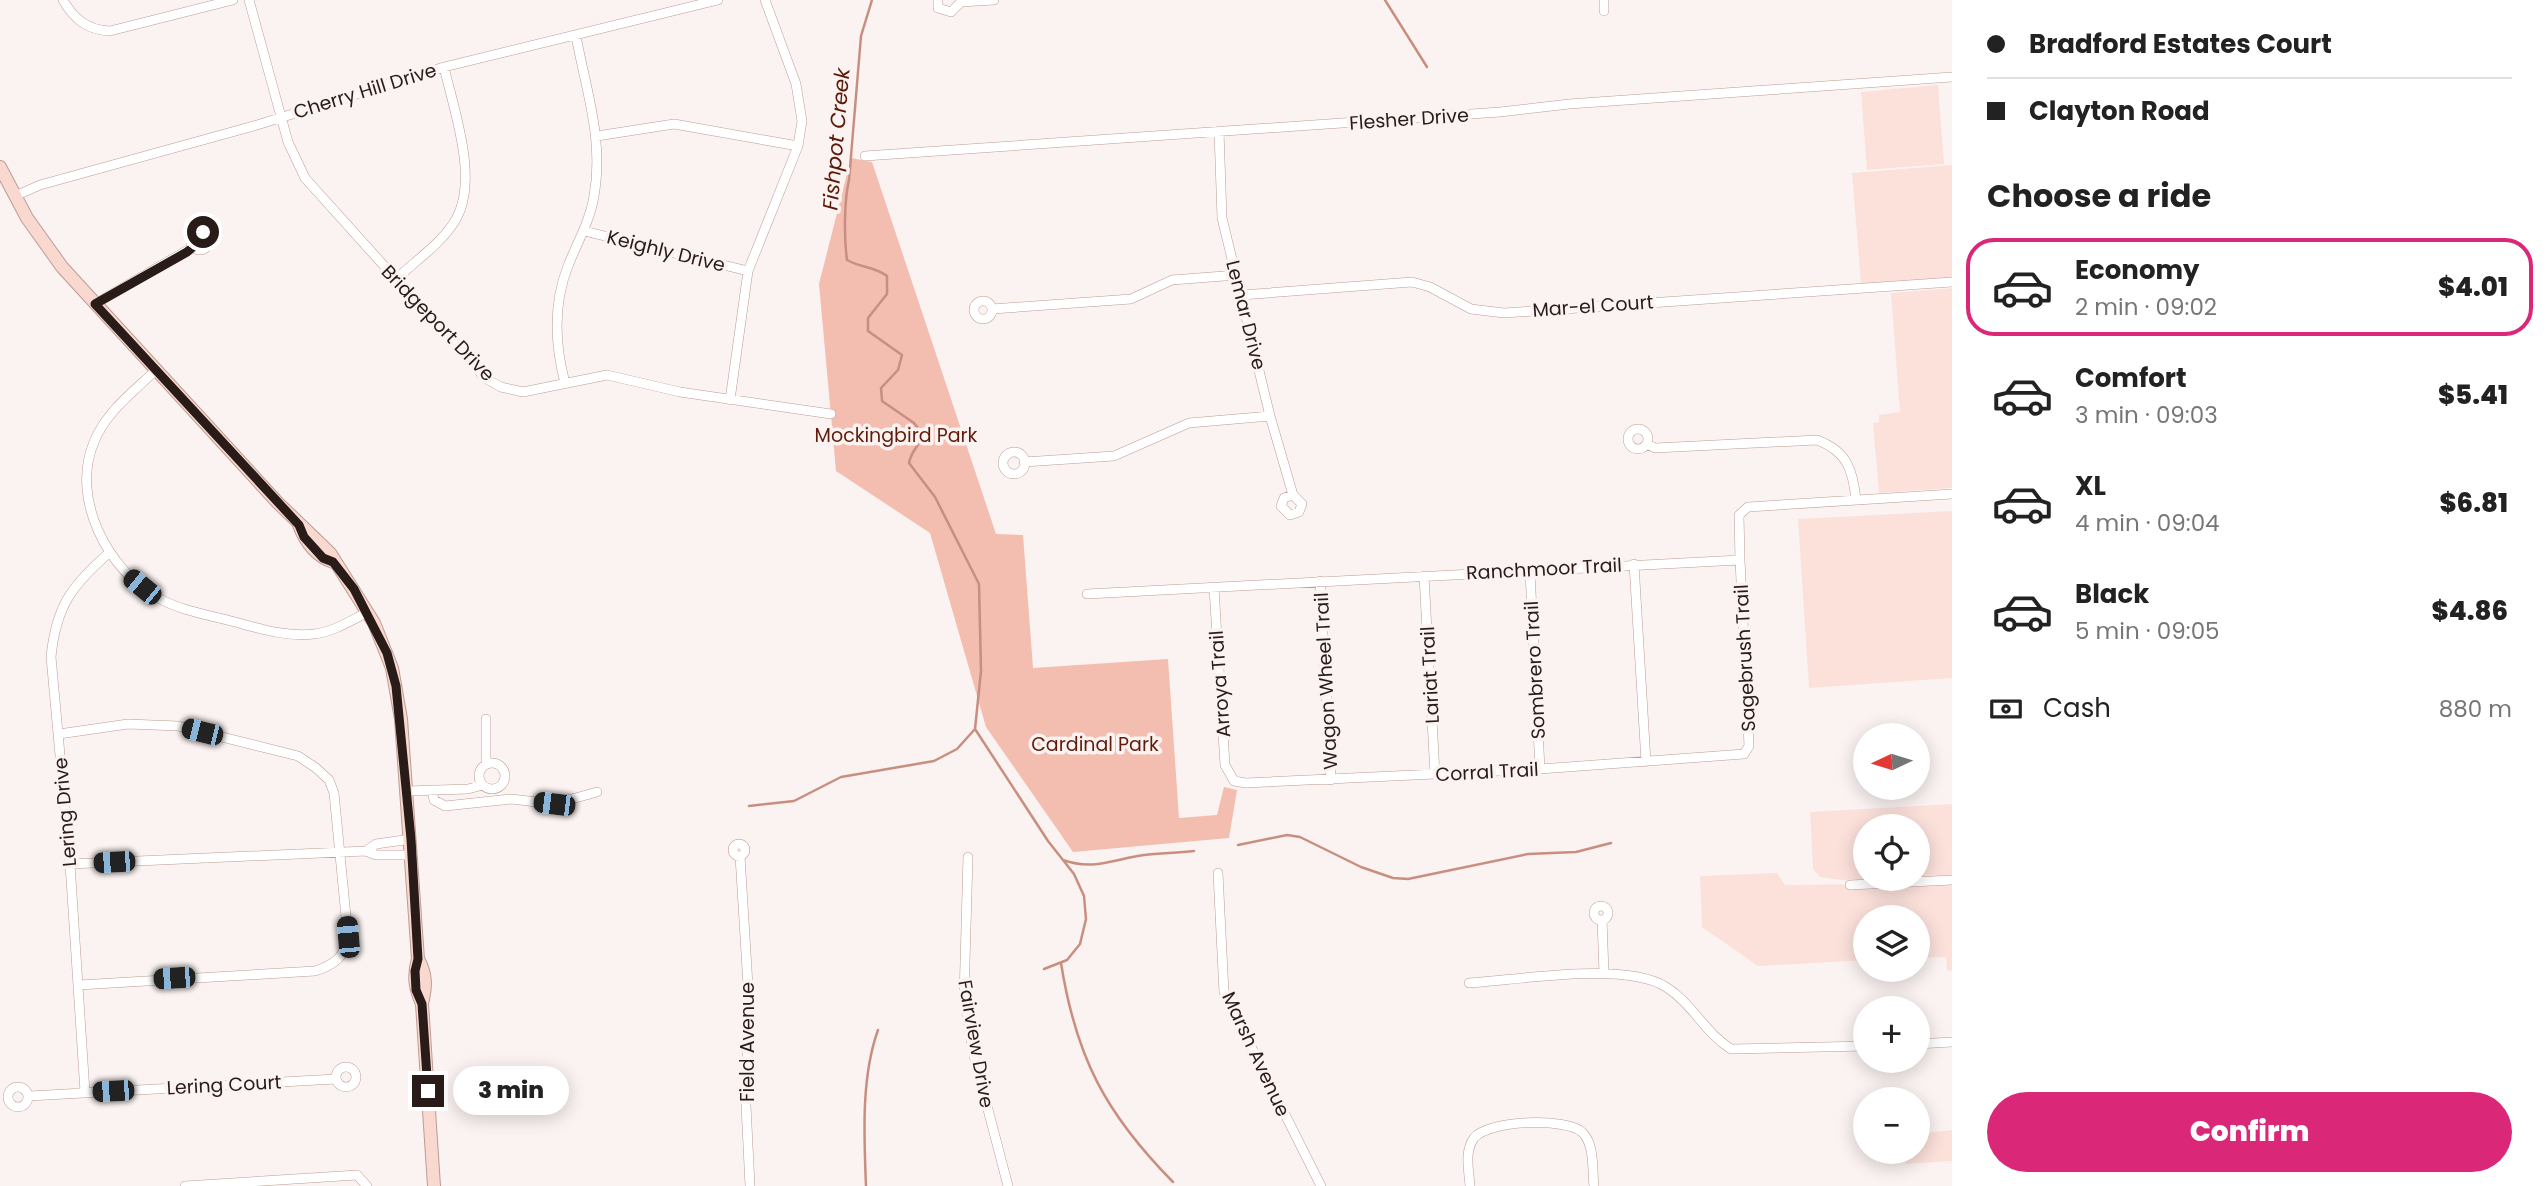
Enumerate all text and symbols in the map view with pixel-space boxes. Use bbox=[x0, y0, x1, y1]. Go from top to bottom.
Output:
text: Bradford Estates Court bbox=[2029, 26, 2332, 62]
street label: Cherry Hill Drive bbox=[290, 56, 440, 126]
water label: Fishpot Creek bbox=[815, 66, 857, 211]
text: Clayton Road bbox=[2029, 93, 2210, 129]
street label: Flesher Drive bbox=[1348, 101, 1470, 137]
text: Choose a ride bbox=[1987, 173, 2211, 218]
route start bbox=[187, 216, 219, 248]
street label: Keighly Drive bbox=[604, 223, 728, 279]
text: Economy bbox=[2075, 252, 2199, 288]
icon: car bbox=[1991, 256, 2054, 319]
street label: Lemar Drive bbox=[1219, 257, 1273, 373]
street label: Bridgeport Drive bbox=[375, 259, 501, 387]
text: $4.01 bbox=[2438, 269, 2508, 305]
street label: Mar-el Court bbox=[1532, 288, 1655, 324]
text: 2 min · 09:02 bbox=[2075, 291, 2217, 323]
text: Comfort bbox=[2075, 360, 2187, 396]
icon: car bbox=[1991, 364, 2054, 427]
text: $5.41 bbox=[2438, 377, 2508, 413]
text: 3 min · 09:03 bbox=[2075, 399, 2218, 431]
park label: Mockingbird Park bbox=[815, 422, 978, 449]
text: XL bbox=[2075, 468, 2106, 504]
icon: car bbox=[1991, 472, 2054, 535]
text: $6.81 bbox=[2439, 485, 2508, 521]
text: 4 min · 09:04 bbox=[2075, 507, 2220, 539]
street label: Ranchmoor Trail bbox=[1465, 551, 1623, 587]
car bbox=[120, 566, 165, 608]
text: Black bbox=[2075, 576, 2149, 612]
icon: car bbox=[1991, 580, 2054, 643]
street label: Sagebrush Trail bbox=[1728, 584, 1762, 732]
street label: Wagon Wheel Trail bbox=[1308, 592, 1344, 770]
text: $4.86 bbox=[2432, 593, 2508, 629]
street label: Sombrero Trail bbox=[1518, 600, 1552, 740]
text: 5 min · 09:05 bbox=[2075, 615, 2220, 647]
street label: Lariat Trail bbox=[1414, 626, 1446, 724]
street label: Arroya Trail bbox=[1203, 630, 1237, 738]
icon: cash bbox=[1987, 690, 2025, 728]
text: Cash bbox=[2043, 690, 2111, 726]
text: 880 m bbox=[2439, 693, 2512, 725]
car bbox=[180, 717, 225, 747]
north arrow bbox=[1853, 723, 1930, 800]
map controls bbox=[1853, 723, 1930, 1164]
park label: Cardinal Park bbox=[1031, 731, 1159, 758]
street label: Lering Drive bbox=[47, 756, 83, 868]
street label: Corral Trail bbox=[1435, 756, 1539, 788]
car bbox=[532, 791, 577, 817]
button: locate bbox=[1853, 814, 1930, 891]
car bbox=[93, 850, 136, 874]
button: layers bbox=[1853, 905, 1930, 982]
car bbox=[336, 915, 361, 959]
car bbox=[153, 966, 196, 990]
street label: Fairview Drive bbox=[951, 978, 1001, 1110]
street label: Field Avenue bbox=[734, 982, 761, 1102]
street label: Marsh Avenue bbox=[1215, 987, 1297, 1121]
button: + bbox=[1853, 996, 1930, 1073]
callout: 3 min bbox=[452, 1066, 568, 1116]
street label: Lering Court bbox=[166, 1069, 282, 1101]
text: 3 min bbox=[478, 1074, 544, 1106]
route end bbox=[412, 1075, 444, 1107]
car bbox=[92, 1079, 135, 1103]
button: − bbox=[1853, 1087, 1930, 1164]
button: Confirm bbox=[1987, 1092, 2512, 1172]

